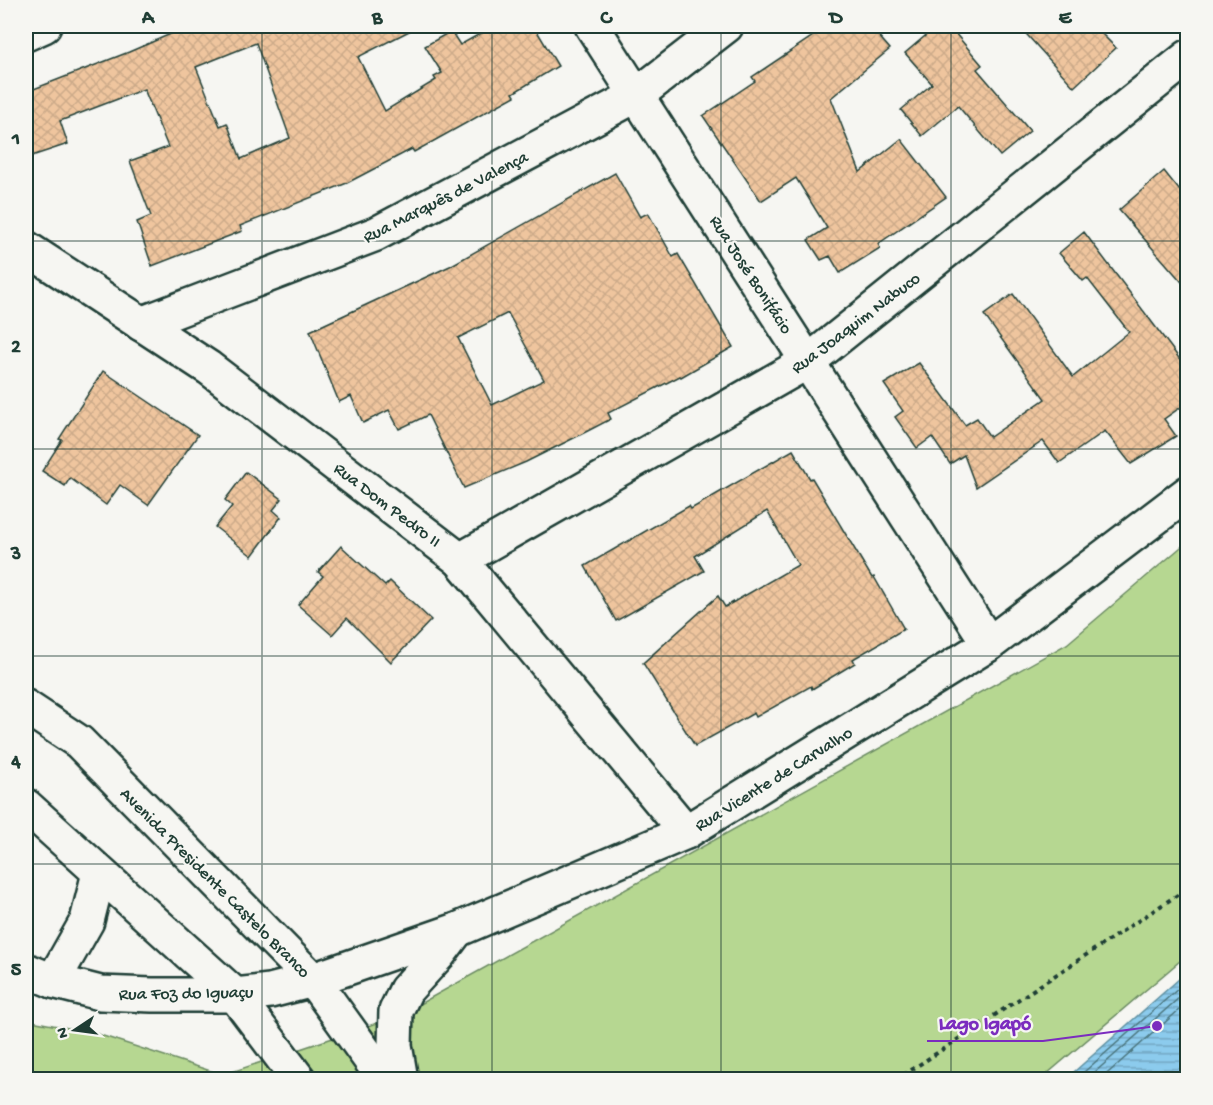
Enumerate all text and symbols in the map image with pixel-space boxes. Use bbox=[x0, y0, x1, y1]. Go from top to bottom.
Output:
text: A bbox=[141, 8, 156, 31]
text: B bbox=[371, 8, 383, 31]
text: C bbox=[600, 8, 614, 31]
text: D bbox=[827, 8, 843, 31]
text: E bbox=[1059, 8, 1073, 31]
text: 1 bbox=[11, 129, 20, 152]
street label: Rua Marquês de Valença bbox=[360, 147, 533, 249]
street label: Rua José Bonifácio bbox=[704, 212, 796, 339]
street label: Rua Joaquim Nabuco bbox=[788, 269, 925, 379]
text: 2 bbox=[11, 337, 21, 360]
street label: Rua Dom Pedro II bbox=[329, 459, 444, 553]
text: 3 bbox=[10, 544, 21, 567]
street label: Rua Vicente de Carvalho bbox=[692, 723, 857, 837]
text: 4 bbox=[10, 752, 21, 775]
street label: Avenida Presidente Castelo Branco bbox=[115, 784, 314, 983]
text: 5 bbox=[11, 960, 22, 983]
street label: Rua Foz do Iguaçu bbox=[119, 983, 254, 1006]
north arrow bbox=[45, 1000, 105, 1060]
callout: Lago Igapó bbox=[927, 1003, 1043, 1041]
text: Lago Igapó bbox=[939, 1014, 1032, 1037]
text: N bbox=[53, 1025, 74, 1040]

